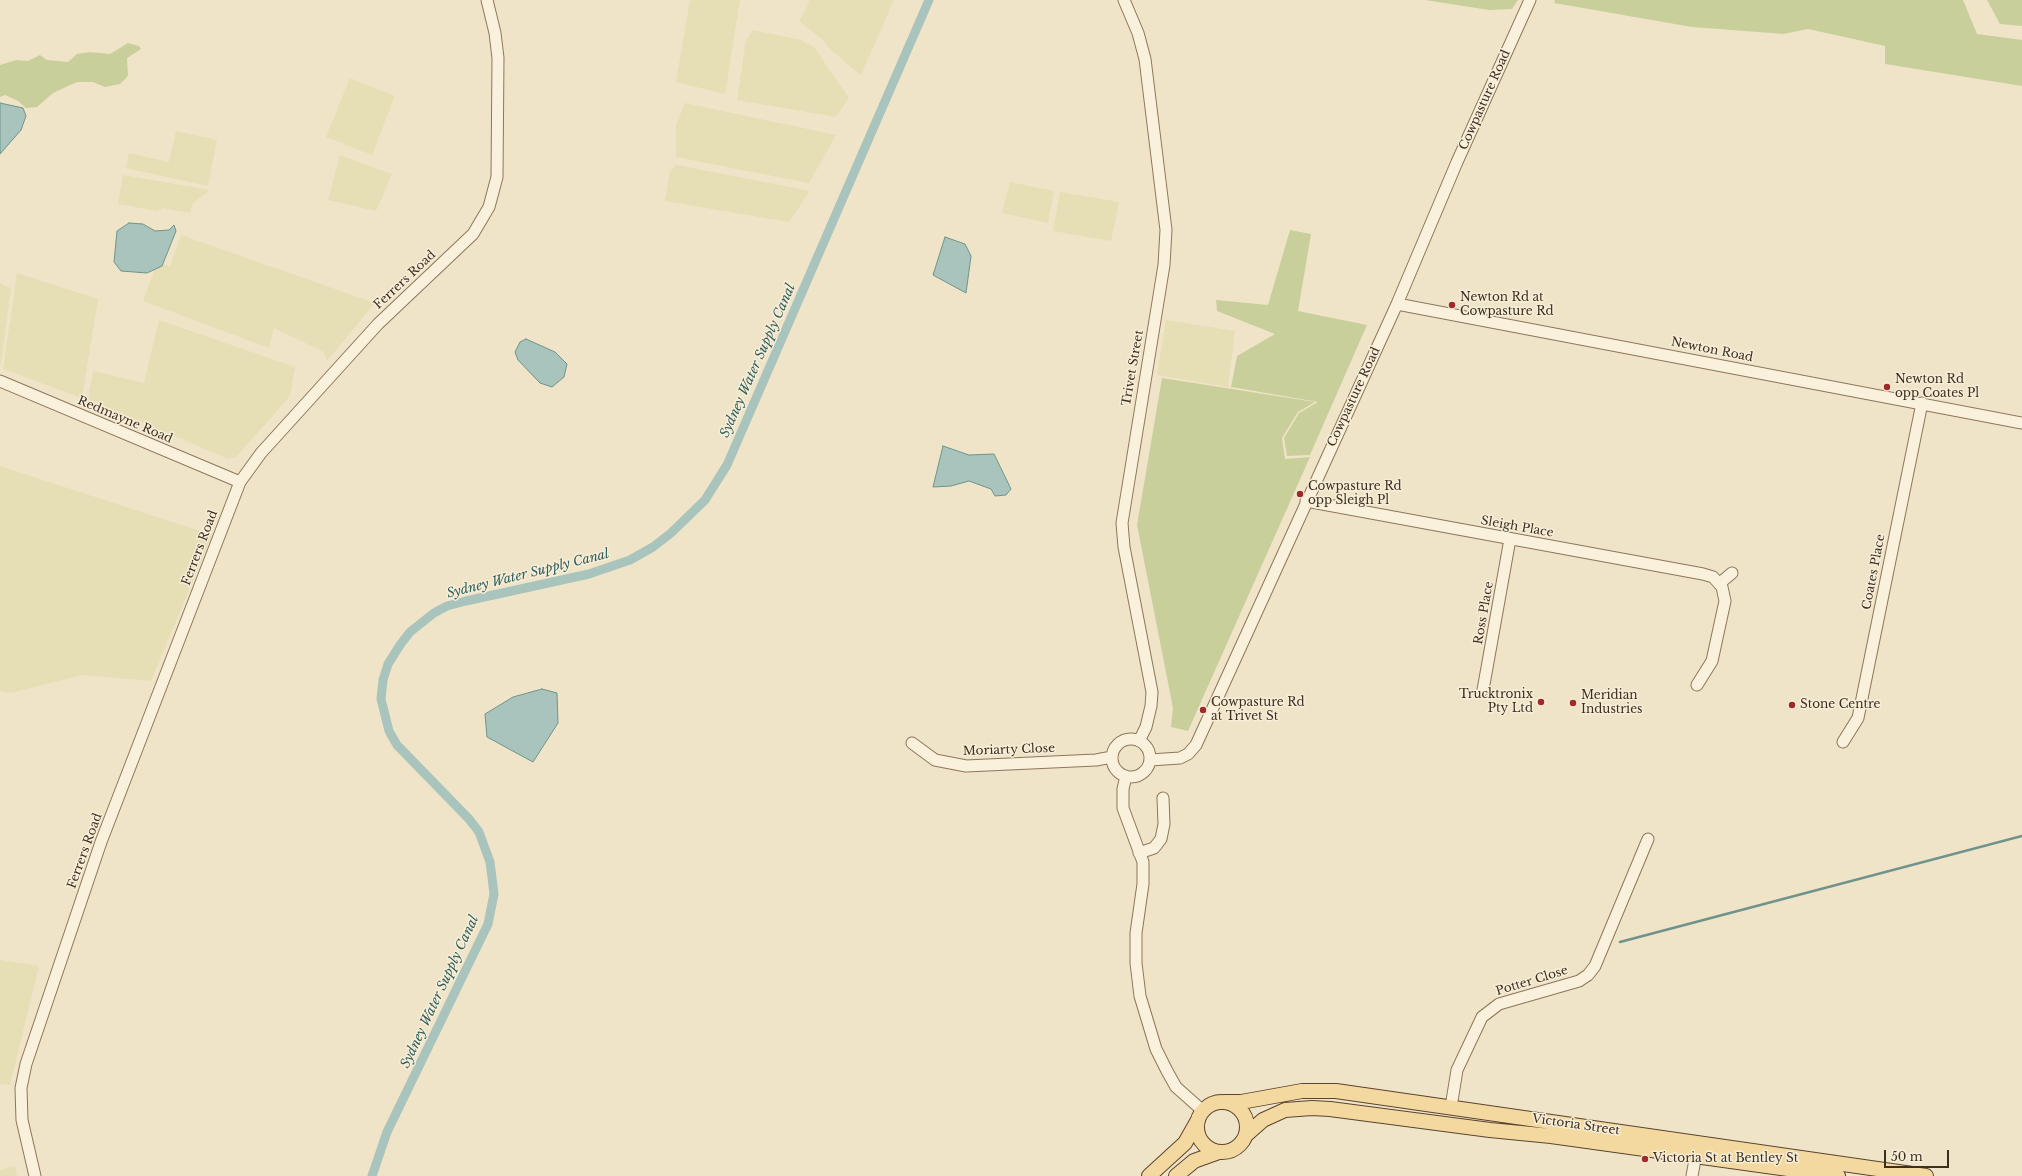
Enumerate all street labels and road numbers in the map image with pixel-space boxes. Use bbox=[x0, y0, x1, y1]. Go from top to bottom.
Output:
street label: Cowpasture Road bbox=[1456, 48, 1514, 152]
street label: Ferrers Road bbox=[371, 248, 439, 312]
street label: Trivet Street bbox=[1119, 329, 1147, 407]
street label: Newton Road bbox=[1670, 335, 1754, 365]
street label: Cowpasture Road bbox=[1325, 345, 1383, 449]
street label: Redmayne Road bbox=[75, 393, 175, 447]
street label: Ferrers Road bbox=[179, 508, 221, 588]
street label: Sleigh Place bbox=[1480, 514, 1554, 540]
street label: Coates Place bbox=[1860, 533, 1888, 611]
street label: Ross Place bbox=[1471, 580, 1497, 646]
street label: Moriarty Close bbox=[963, 741, 1055, 759]
street label: Ferrers Road bbox=[65, 811, 105, 891]
street label: Potter Close bbox=[1494, 963, 1570, 999]
street label: Victoria Street bbox=[1531, 1112, 1621, 1138]

